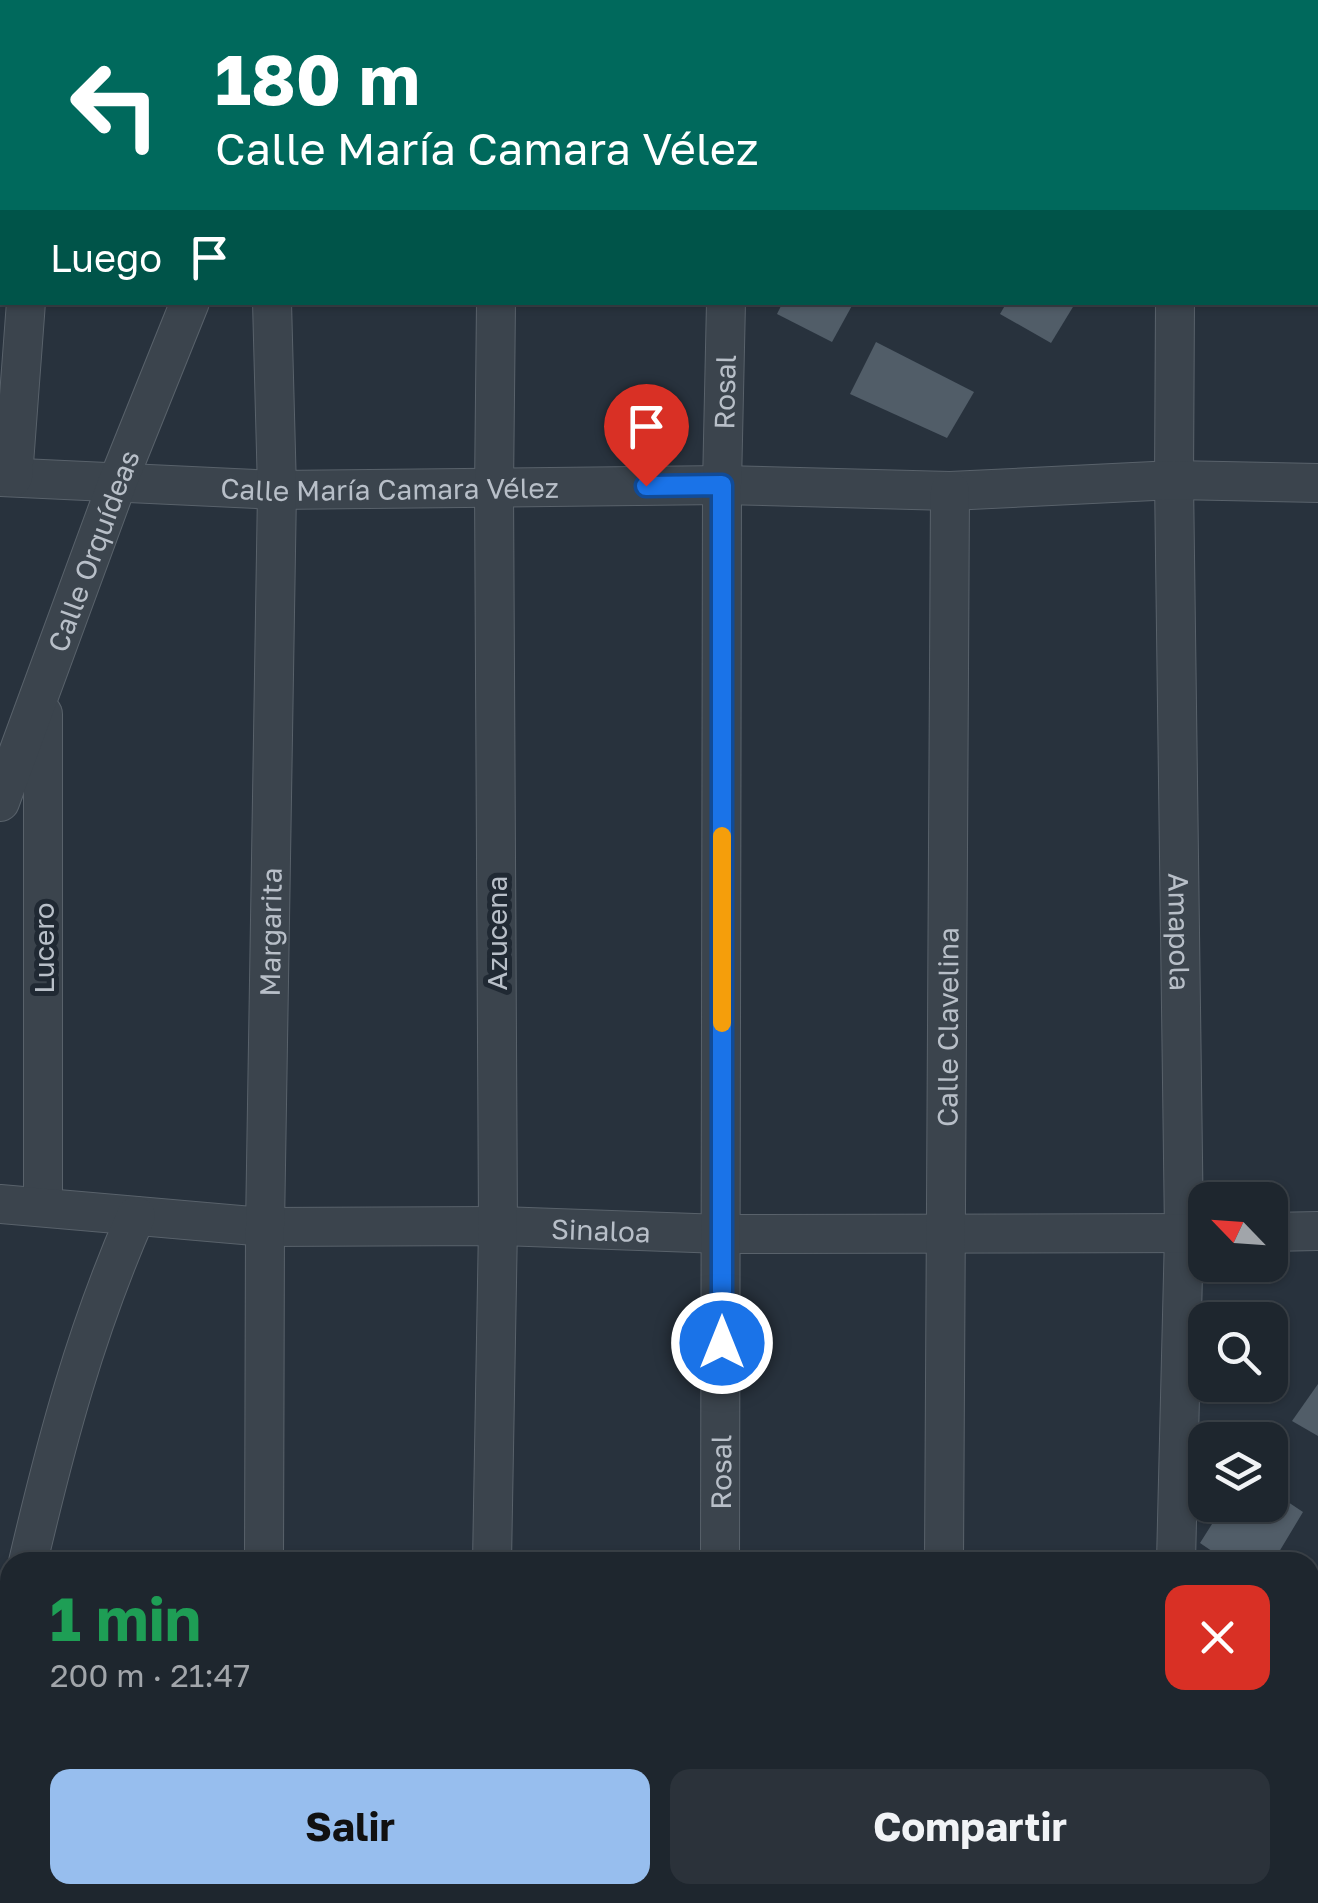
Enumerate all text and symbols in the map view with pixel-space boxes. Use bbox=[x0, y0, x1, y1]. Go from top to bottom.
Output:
text: 180 m bbox=[215, 36, 420, 120]
icon: left bbox=[50, 40, 180, 170]
text: Calle María Camara Vélez bbox=[215, 121, 759, 175]
icon: arrive bbox=[182, 230, 237, 285]
text: Luego bbox=[50, 235, 162, 280]
street label: Rosal bbox=[707, 354, 741, 430]
pin bbox=[604, 384, 689, 487]
icon: arrive bbox=[619, 399, 674, 454]
street label: Calle Orquídeas bbox=[40, 445, 145, 656]
street label: Calle María Camara Vélez bbox=[220, 470, 559, 507]
street label: Margarita bbox=[252, 867, 287, 997]
street label: Amapola bbox=[1163, 873, 1197, 991]
street label: Azucena bbox=[480, 876, 513, 990]
street label: Lucero bbox=[27, 902, 60, 994]
street label: Calle Clavelina bbox=[930, 927, 964, 1127]
north arrow bbox=[1188, 1182, 1288, 1282]
map controls bbox=[1188, 1182, 1288, 1522]
street label: Sinaloa bbox=[550, 1211, 651, 1248]
position arrow bbox=[670, 1291, 774, 1395]
button: search bbox=[1188, 1302, 1288, 1402]
button: layers bbox=[1188, 1422, 1288, 1522]
street label: Rosal bbox=[704, 1434, 737, 1510]
text: 1 min bbox=[50, 1582, 201, 1654]
button: close bbox=[1165, 1585, 1270, 1690]
text: 200 m · 21:47 bbox=[50, 1656, 250, 1694]
button: Salir bbox=[50, 1769, 650, 1884]
button: Compartir bbox=[670, 1769, 1270, 1884]

